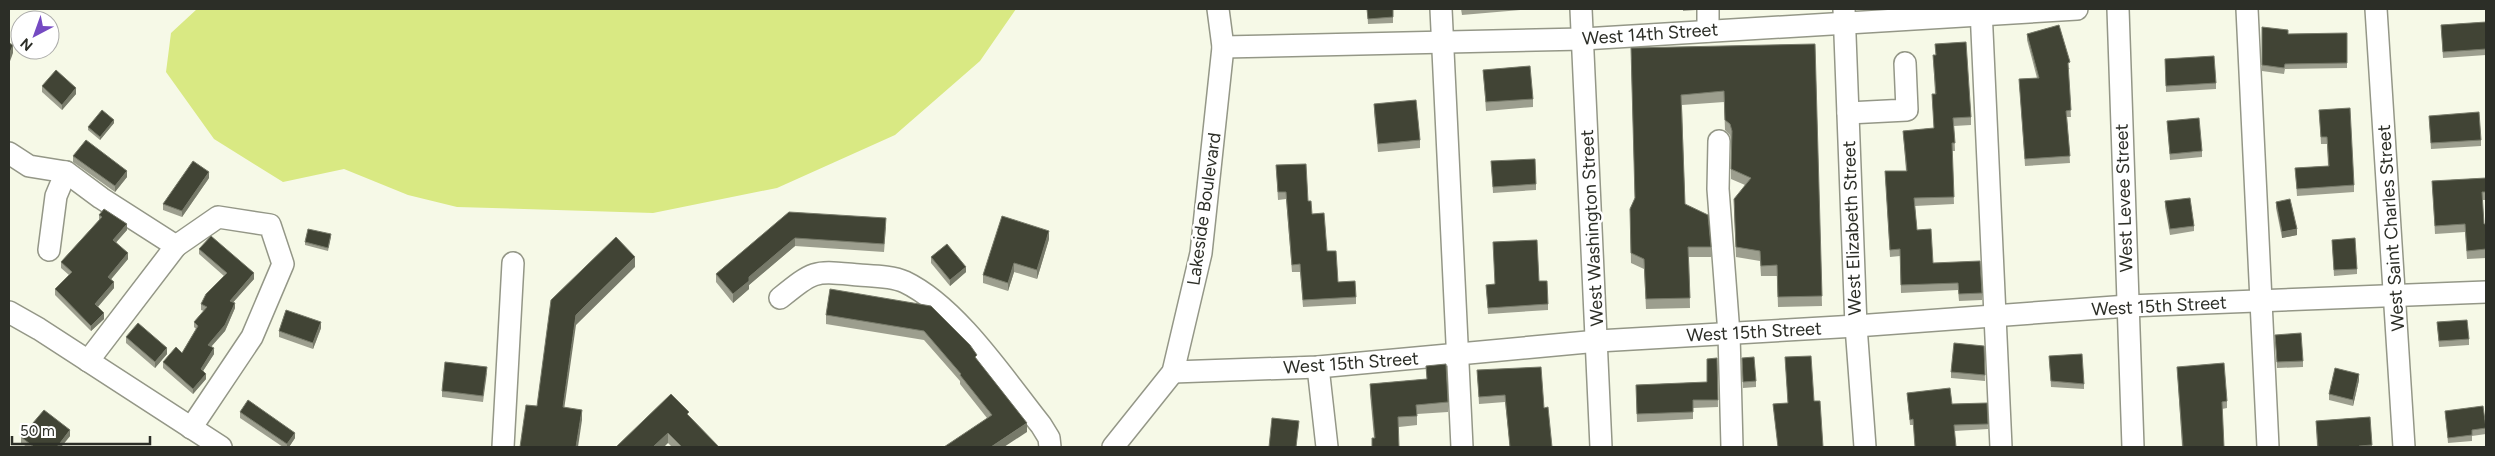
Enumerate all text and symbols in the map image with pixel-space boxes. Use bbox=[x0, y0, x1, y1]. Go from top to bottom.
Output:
north arrow bbox=[10, 10, 60, 60]
street label: West 14th Street bbox=[1581, 18, 1719, 50]
text: N bbox=[17, 34, 36, 54]
street label: West Levee Street bbox=[2110, 123, 2138, 273]
street label: West Saint Charles Street bbox=[2373, 124, 2409, 332]
street label: West Washington Street bbox=[1576, 129, 1608, 327]
street label: Lakeside Boulevard bbox=[1182, 131, 1226, 287]
street label: West Elizabeth Street bbox=[1838, 140, 1866, 316]
street label: West 15th Street bbox=[2091, 291, 2227, 321]
street label: West 15th Street bbox=[1686, 317, 1822, 347]
street label: West 15th Street bbox=[1283, 347, 1420, 379]
scale bar bbox=[12, 414, 150, 446]
text: 50 m bbox=[20, 422, 55, 440]

